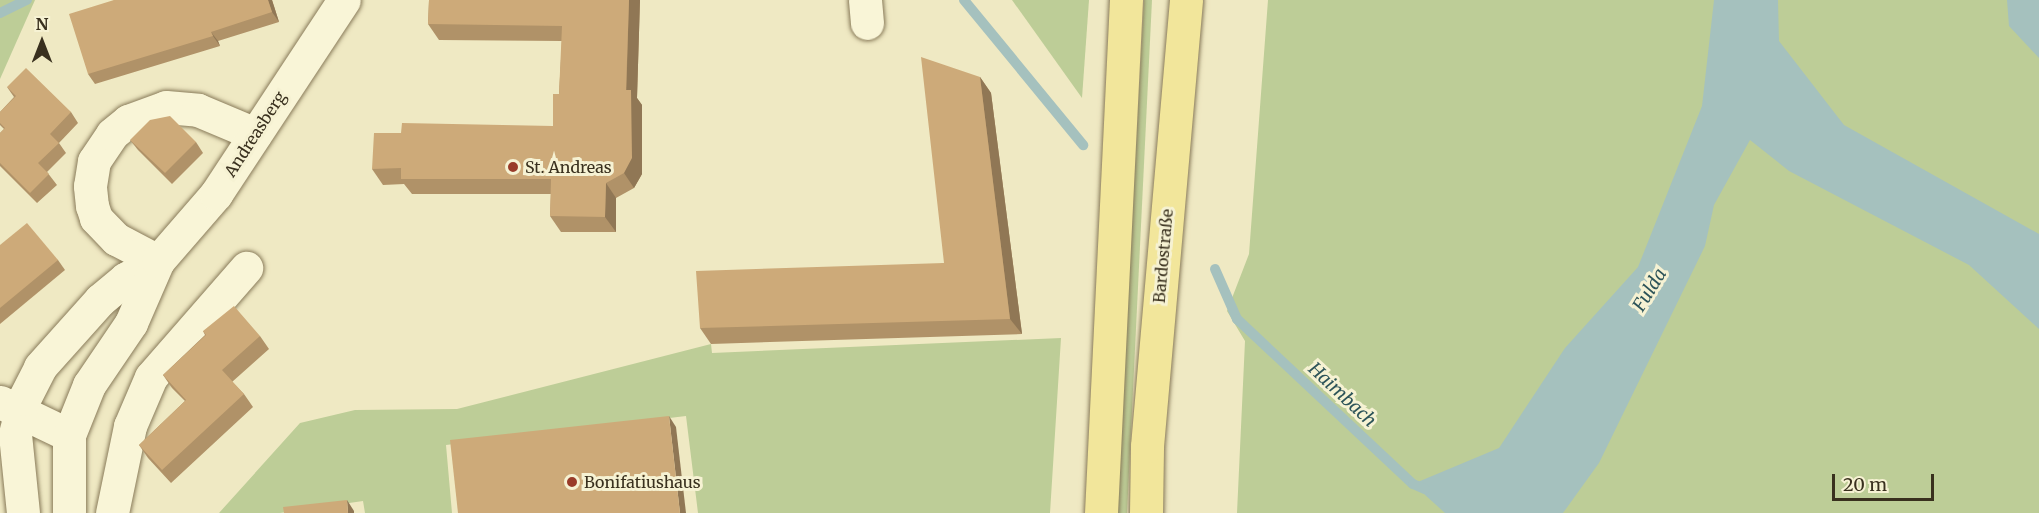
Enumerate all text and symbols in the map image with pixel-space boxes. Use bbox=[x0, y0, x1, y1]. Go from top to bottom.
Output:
north arrow bbox=[12, 12, 72, 72]
text: N bbox=[36, 14, 48, 34]
street label: Andreasberg bbox=[220, 88, 290, 180]
place label: St. Andreas bbox=[525, 157, 612, 177]
marker: St. Andreas bbox=[506, 160, 520, 174]
street label: Bardostraße bbox=[1149, 208, 1177, 304]
water label: Fulda bbox=[1629, 265, 1671, 315]
water label: Haimbach bbox=[1304, 358, 1380, 432]
scale bar bbox=[1835, 462, 1937, 500]
place label: Bonifatiushaus bbox=[584, 472, 700, 492]
text: 20 m bbox=[1843, 473, 1887, 496]
marker: Bonifatiushaus bbox=[565, 475, 579, 489]

